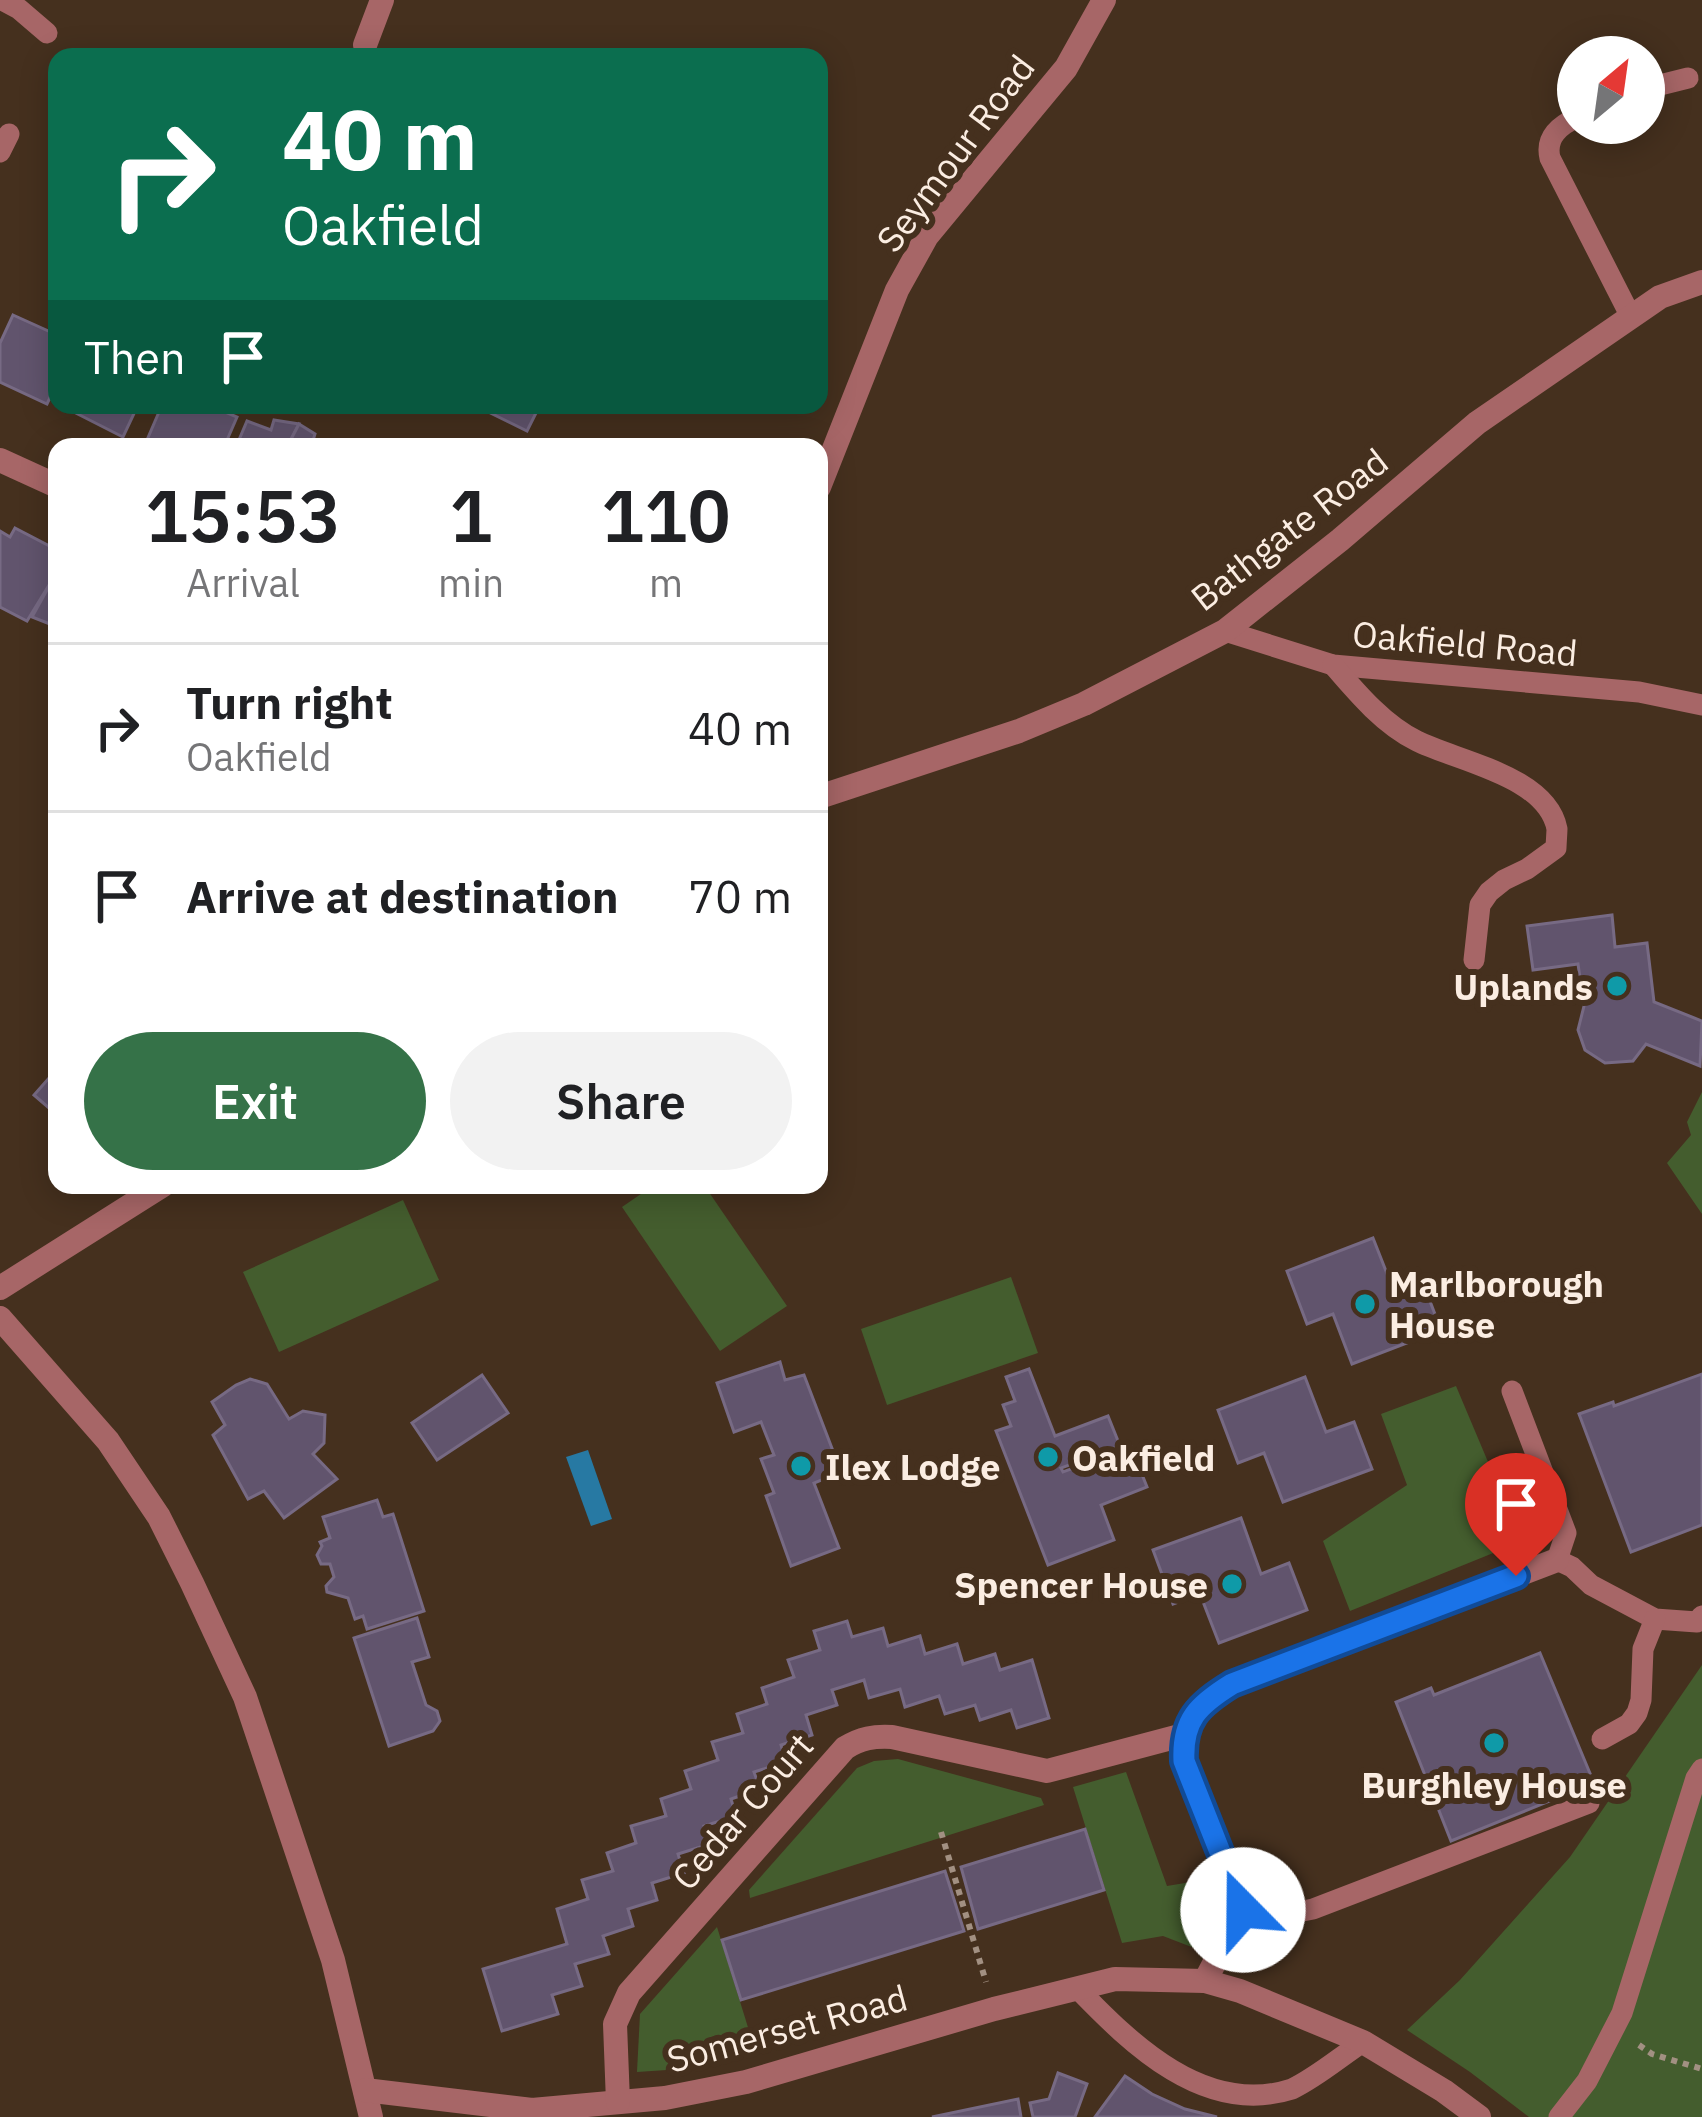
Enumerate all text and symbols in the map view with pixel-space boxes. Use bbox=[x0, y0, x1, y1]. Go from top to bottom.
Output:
north arrow bbox=[1557, 36, 1665, 144]
map controls bbox=[1557, 36, 1665, 144]
street label: Seymour Road bbox=[866, 45, 1044, 261]
text: 40 m bbox=[282, 84, 478, 193]
icon: right bbox=[84, 96, 240, 252]
text: Oakfield bbox=[282, 190, 484, 260]
icon: arrive bbox=[210, 324, 276, 390]
text: Then bbox=[84, 328, 186, 386]
street label: Bathgate Road bbox=[1181, 437, 1397, 621]
text: 15:53 bbox=[145, 468, 341, 562]
text: 1 bbox=[449, 468, 493, 562]
text: 110 bbox=[601, 468, 731, 562]
text: Arrival bbox=[186, 557, 300, 608]
text: min bbox=[438, 557, 504, 608]
text: m bbox=[649, 557, 683, 608]
street label: Oakfield Road bbox=[1350, 610, 1580, 676]
text: Turn right bbox=[186, 673, 393, 731]
icon: right bbox=[84, 695, 150, 761]
text: 40 m bbox=[688, 699, 792, 757]
text: Oakfield bbox=[186, 731, 332, 782]
icon: arrive bbox=[84, 863, 150, 929]
text: Arrive at destination bbox=[186, 867, 619, 925]
text: 70 m bbox=[688, 867, 792, 925]
place label: Uplands bbox=[1453, 963, 1593, 1010]
marker: Uplands bbox=[1604, 973, 1630, 999]
button: Exit bbox=[84, 1032, 426, 1170]
button: Share bbox=[450, 1032, 792, 1170]
place label: Marlborough House bbox=[1389, 1260, 1604, 1348]
marker: Marlborough House bbox=[1352, 1291, 1378, 1317]
place label: Oakfield bbox=[1072, 1434, 1215, 1481]
place label: Ilex Lodge bbox=[825, 1443, 1001, 1490]
marker: Oakfield bbox=[1035, 1444, 1061, 1470]
marker: Ilex Lodge bbox=[788, 1453, 814, 1479]
pin bbox=[1465, 1453, 1567, 1576]
icon: arrive bbox=[1483, 1471, 1549, 1537]
place label: Spencer House bbox=[954, 1561, 1208, 1608]
marker: Spencer House bbox=[1219, 1571, 1245, 1597]
street label: Cedar Court bbox=[661, 1723, 823, 1899]
marker: Burghley House bbox=[1481, 1730, 1507, 1756]
place label: Burghley House bbox=[1361, 1761, 1627, 1808]
position arrow bbox=[1180, 1847, 1306, 1973]
street label: Somerset Road bbox=[662, 1973, 912, 2083]

